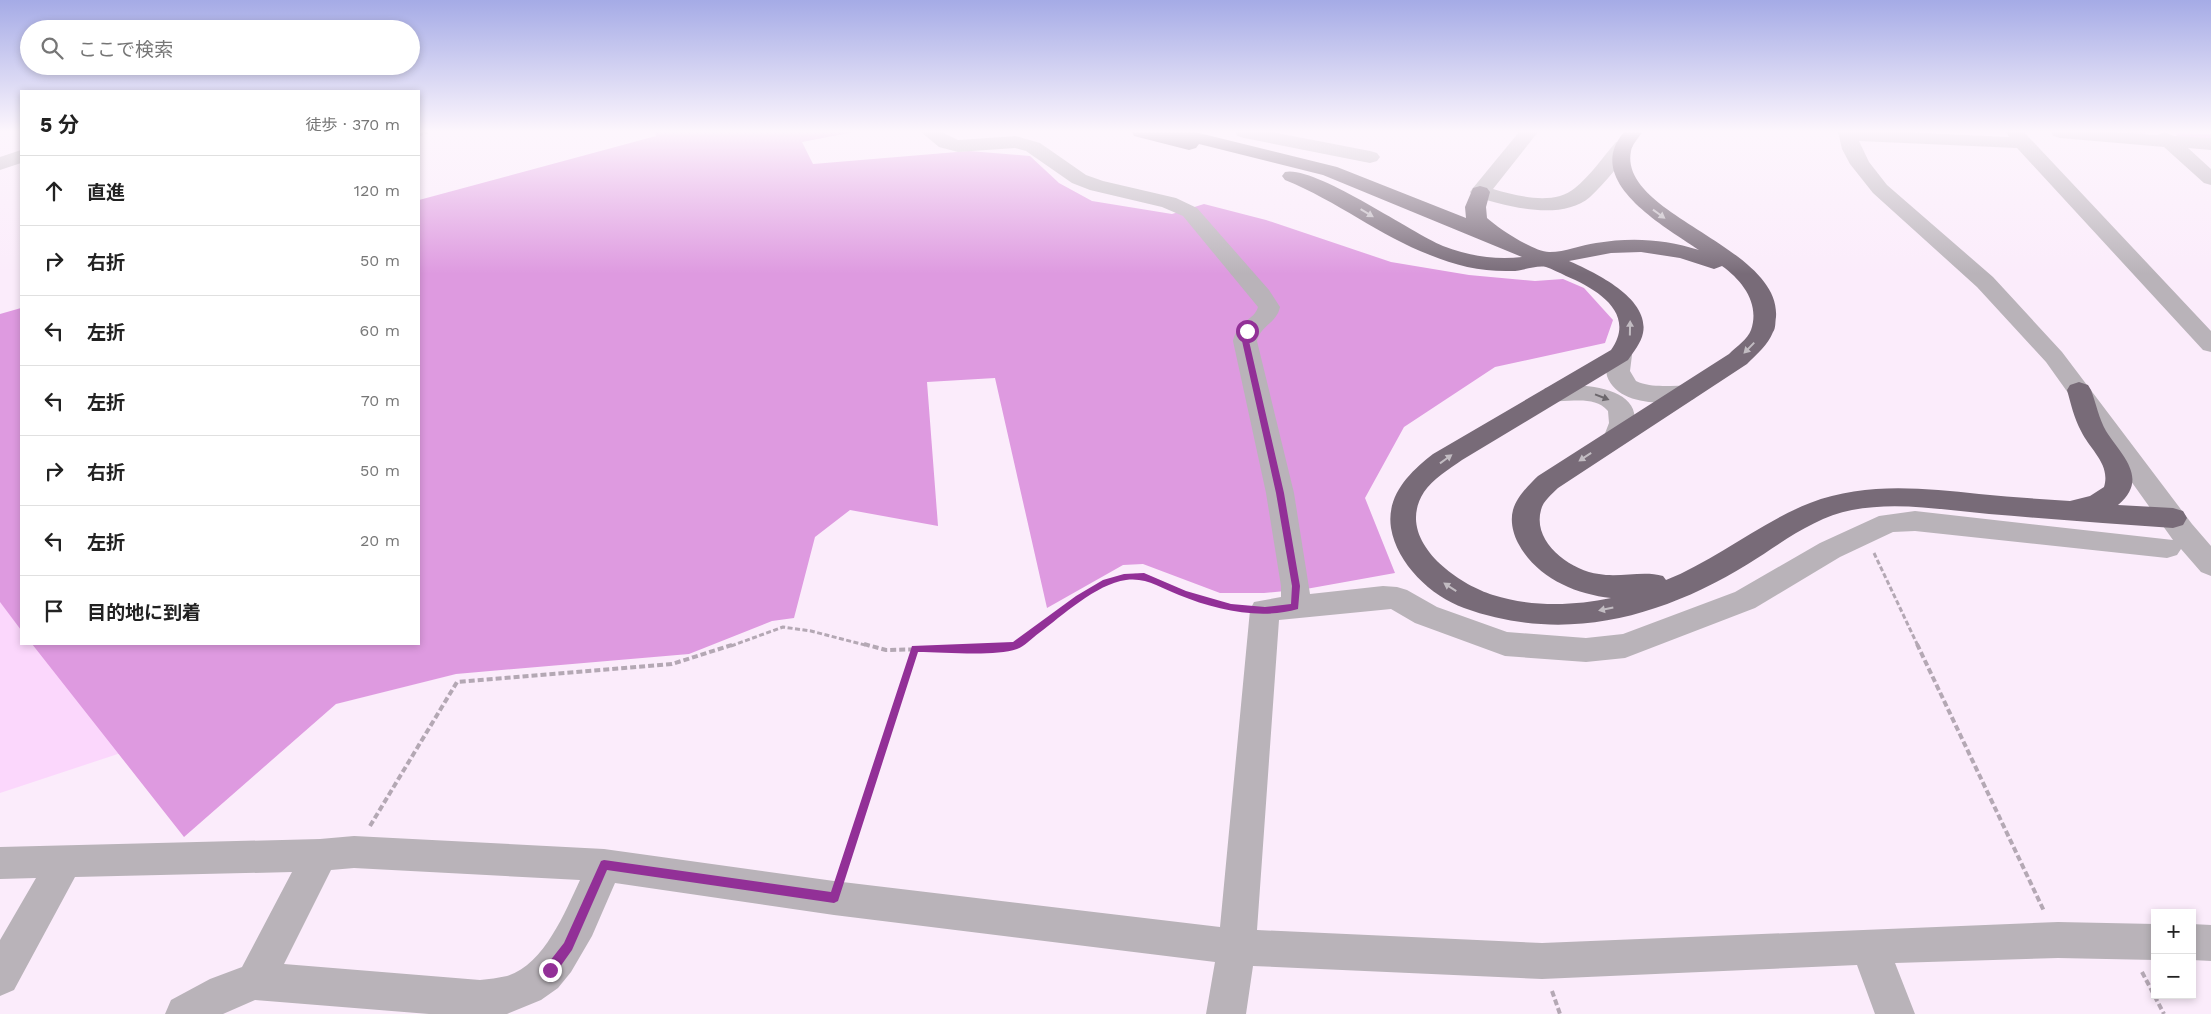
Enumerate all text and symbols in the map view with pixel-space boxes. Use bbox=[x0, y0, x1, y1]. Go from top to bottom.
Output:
search box bbox=[20, 20, 420, 75]
icon: search bbox=[38, 34, 66, 62]
text: ここで検索 bbox=[78, 38, 173, 61]
text: 5 分 bbox=[40, 112, 79, 137]
text: 徒歩 · 370 m bbox=[305, 115, 400, 134]
icon: ahead bbox=[40, 177, 68, 205]
text: 直進 bbox=[87, 181, 125, 204]
text: 120 m bbox=[354, 181, 400, 200]
one-way arrow bbox=[1360, 208, 1374, 217]
one-way arrow bbox=[1652, 209, 1665, 220]
icon: right bbox=[40, 247, 68, 275]
text: 右折 bbox=[87, 251, 125, 274]
text: 50 m bbox=[360, 251, 400, 270]
icon: left bbox=[40, 317, 68, 345]
route start bbox=[1236, 320, 1259, 343]
one-way arrow bbox=[1626, 320, 1634, 336]
text: 左折 bbox=[87, 321, 125, 344]
text: 60 m bbox=[360, 321, 400, 340]
one-way arrow bbox=[1743, 342, 1755, 354]
icon: left bbox=[40, 387, 68, 415]
text: 左折 bbox=[87, 391, 125, 414]
text: 70 m bbox=[361, 391, 400, 410]
one-way arrow bbox=[1595, 393, 1610, 401]
one-way arrow bbox=[1578, 452, 1591, 462]
one-way arrow bbox=[1439, 454, 1453, 464]
icon: right bbox=[40, 457, 68, 485]
text: 右折 bbox=[87, 461, 125, 484]
text: 50 m bbox=[360, 461, 400, 480]
icon: left bbox=[40, 527, 68, 555]
text: 左折 bbox=[87, 531, 125, 554]
text: 20 m bbox=[360, 531, 400, 550]
one-way arrow bbox=[1443, 582, 1456, 592]
icon: arrive bbox=[40, 597, 68, 625]
text: 目的地に到着 bbox=[87, 601, 201, 624]
one-way arrow bbox=[1598, 606, 1614, 614]
map controls bbox=[2151, 909, 2196, 999]
button: + bbox=[2151, 909, 2196, 954]
button: − bbox=[2151, 954, 2196, 999]
route end bbox=[539, 959, 562, 982]

